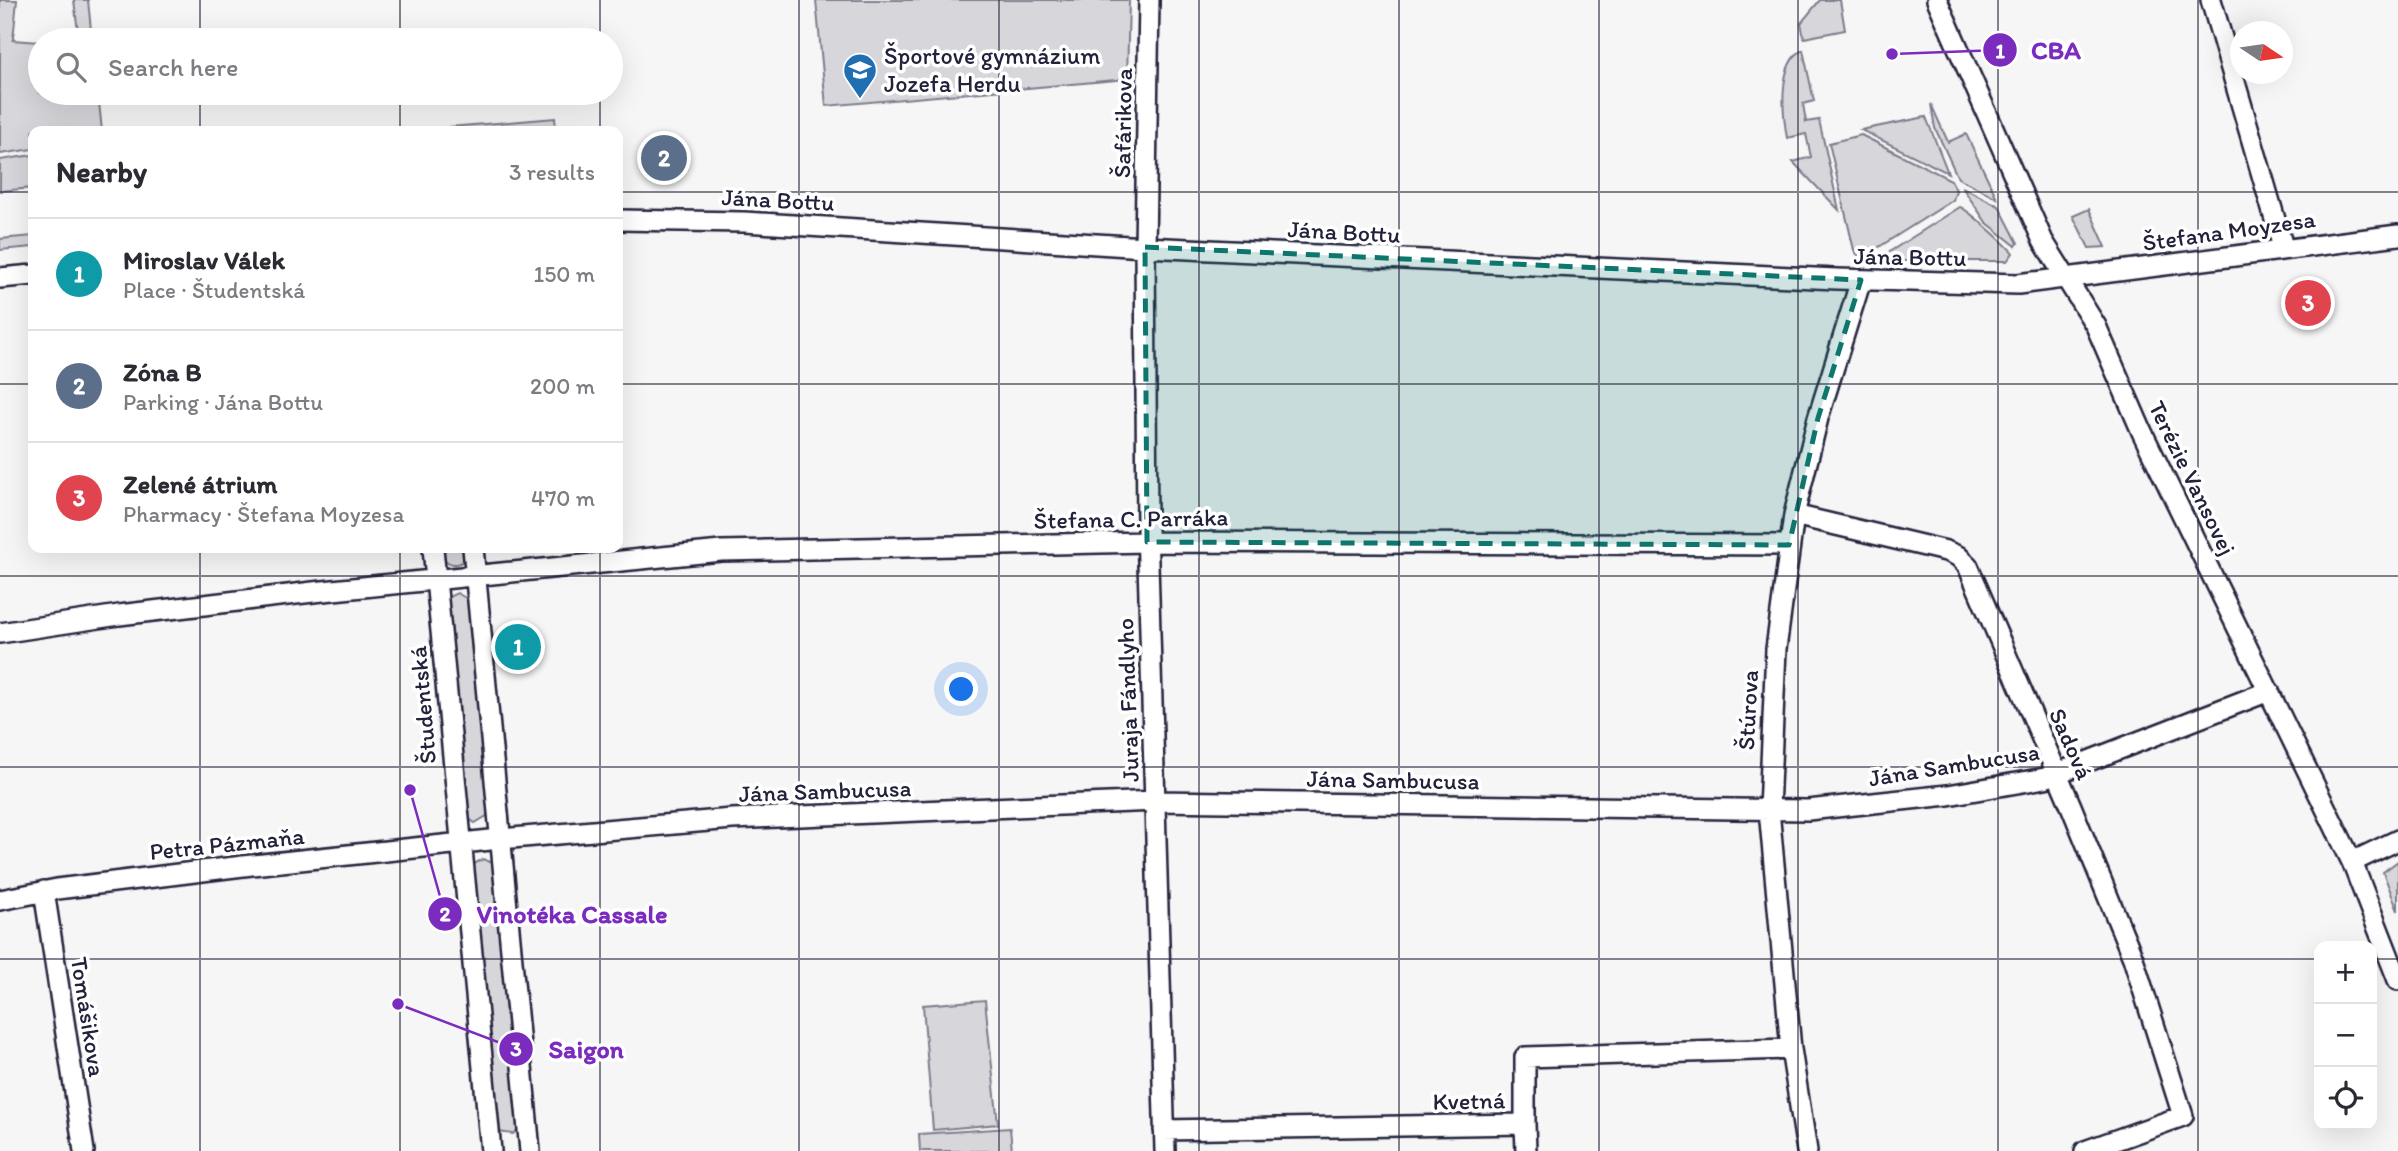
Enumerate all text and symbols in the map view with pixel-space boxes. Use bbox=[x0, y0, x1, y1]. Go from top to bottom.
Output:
north arrow bbox=[2230, 21, 2293, 84]
callout: CBA bbox=[1982, 27, 2095, 74]
search box bbox=[28, 28, 623, 105]
text: CBA bbox=[2031, 34, 2081, 66]
text: 1 bbox=[1995, 38, 2005, 63]
place label: Športové gymnázium Jozefa Herdu bbox=[884, 41, 1100, 98]
icon: search bbox=[52, 48, 90, 86]
text: Search here bbox=[108, 51, 238, 83]
school or university icon: Športové gymnázium Jozefa Herdu bbox=[841, 51, 879, 100]
street label: Šafárikova bbox=[1107, 67, 1138, 178]
pin: 2 bbox=[641, 132, 687, 184]
text: Nearby bbox=[56, 153, 147, 190]
text: 3 results bbox=[509, 158, 595, 186]
street label: Jána Bottu bbox=[721, 182, 835, 217]
street label: Štefana Moyzesa bbox=[2141, 204, 2318, 257]
street label: Jána Bottu bbox=[1287, 214, 1401, 249]
street label: Jána Bottu bbox=[1853, 241, 1967, 272]
text: Miroslav Válek bbox=[123, 244, 285, 276]
text: 1 bbox=[74, 260, 84, 288]
text: 150 m bbox=[534, 260, 595, 288]
text: Place · Študentská bbox=[123, 276, 305, 304]
pin: 3 bbox=[2285, 277, 2331, 329]
text: Zóna B bbox=[123, 356, 202, 388]
text: 2 bbox=[73, 372, 85, 400]
text: 200 m bbox=[530, 372, 595, 400]
text: Parking · Jána Bottu bbox=[123, 388, 323, 416]
street label: Terézie Vansovej bbox=[2143, 396, 2242, 560]
text: Zelené átrium bbox=[123, 468, 277, 500]
text: 3 bbox=[73, 484, 85, 512]
text: 470 m bbox=[531, 484, 595, 512]
text: Pharmacy · Štefana Moyzesa bbox=[123, 500, 404, 528]
street label: Štefana C. Parráka bbox=[1033, 502, 1229, 535]
street label: Juraja Fándlyho bbox=[1110, 617, 1145, 783]
pin: 1 bbox=[495, 621, 541, 673]
street label: Študentská bbox=[403, 644, 442, 765]
street label: Štúrova bbox=[1731, 669, 1764, 751]
your location bbox=[944, 672, 978, 706]
street label: Sadová bbox=[2043, 704, 2100, 784]
street label: Jána Sambucusa bbox=[1866, 737, 2042, 792]
street label: Jána Sambucusa bbox=[1306, 763, 1480, 796]
street label: Jána Sambucusa bbox=[738, 773, 912, 808]
street label: Petra Pázmaňa bbox=[148, 821, 306, 866]
callout: Vinotéka Cassale bbox=[427, 891, 681, 938]
text: Vinotéka Cassale bbox=[477, 898, 667, 930]
text: 2 bbox=[439, 901, 451, 926]
map controls bbox=[2314, 941, 2377, 1130]
button: + bbox=[2314, 941, 2377, 1004]
street label: Tomášikova bbox=[65, 955, 112, 1079]
button: − bbox=[2314, 1004, 2377, 1067]
callout: Saigon bbox=[499, 1026, 637, 1073]
text: Saigon bbox=[548, 1033, 624, 1065]
text: 3 bbox=[510, 1036, 522, 1061]
button: locate bbox=[2314, 1067, 2377, 1130]
street label: Kvetná bbox=[1432, 1085, 1506, 1116]

